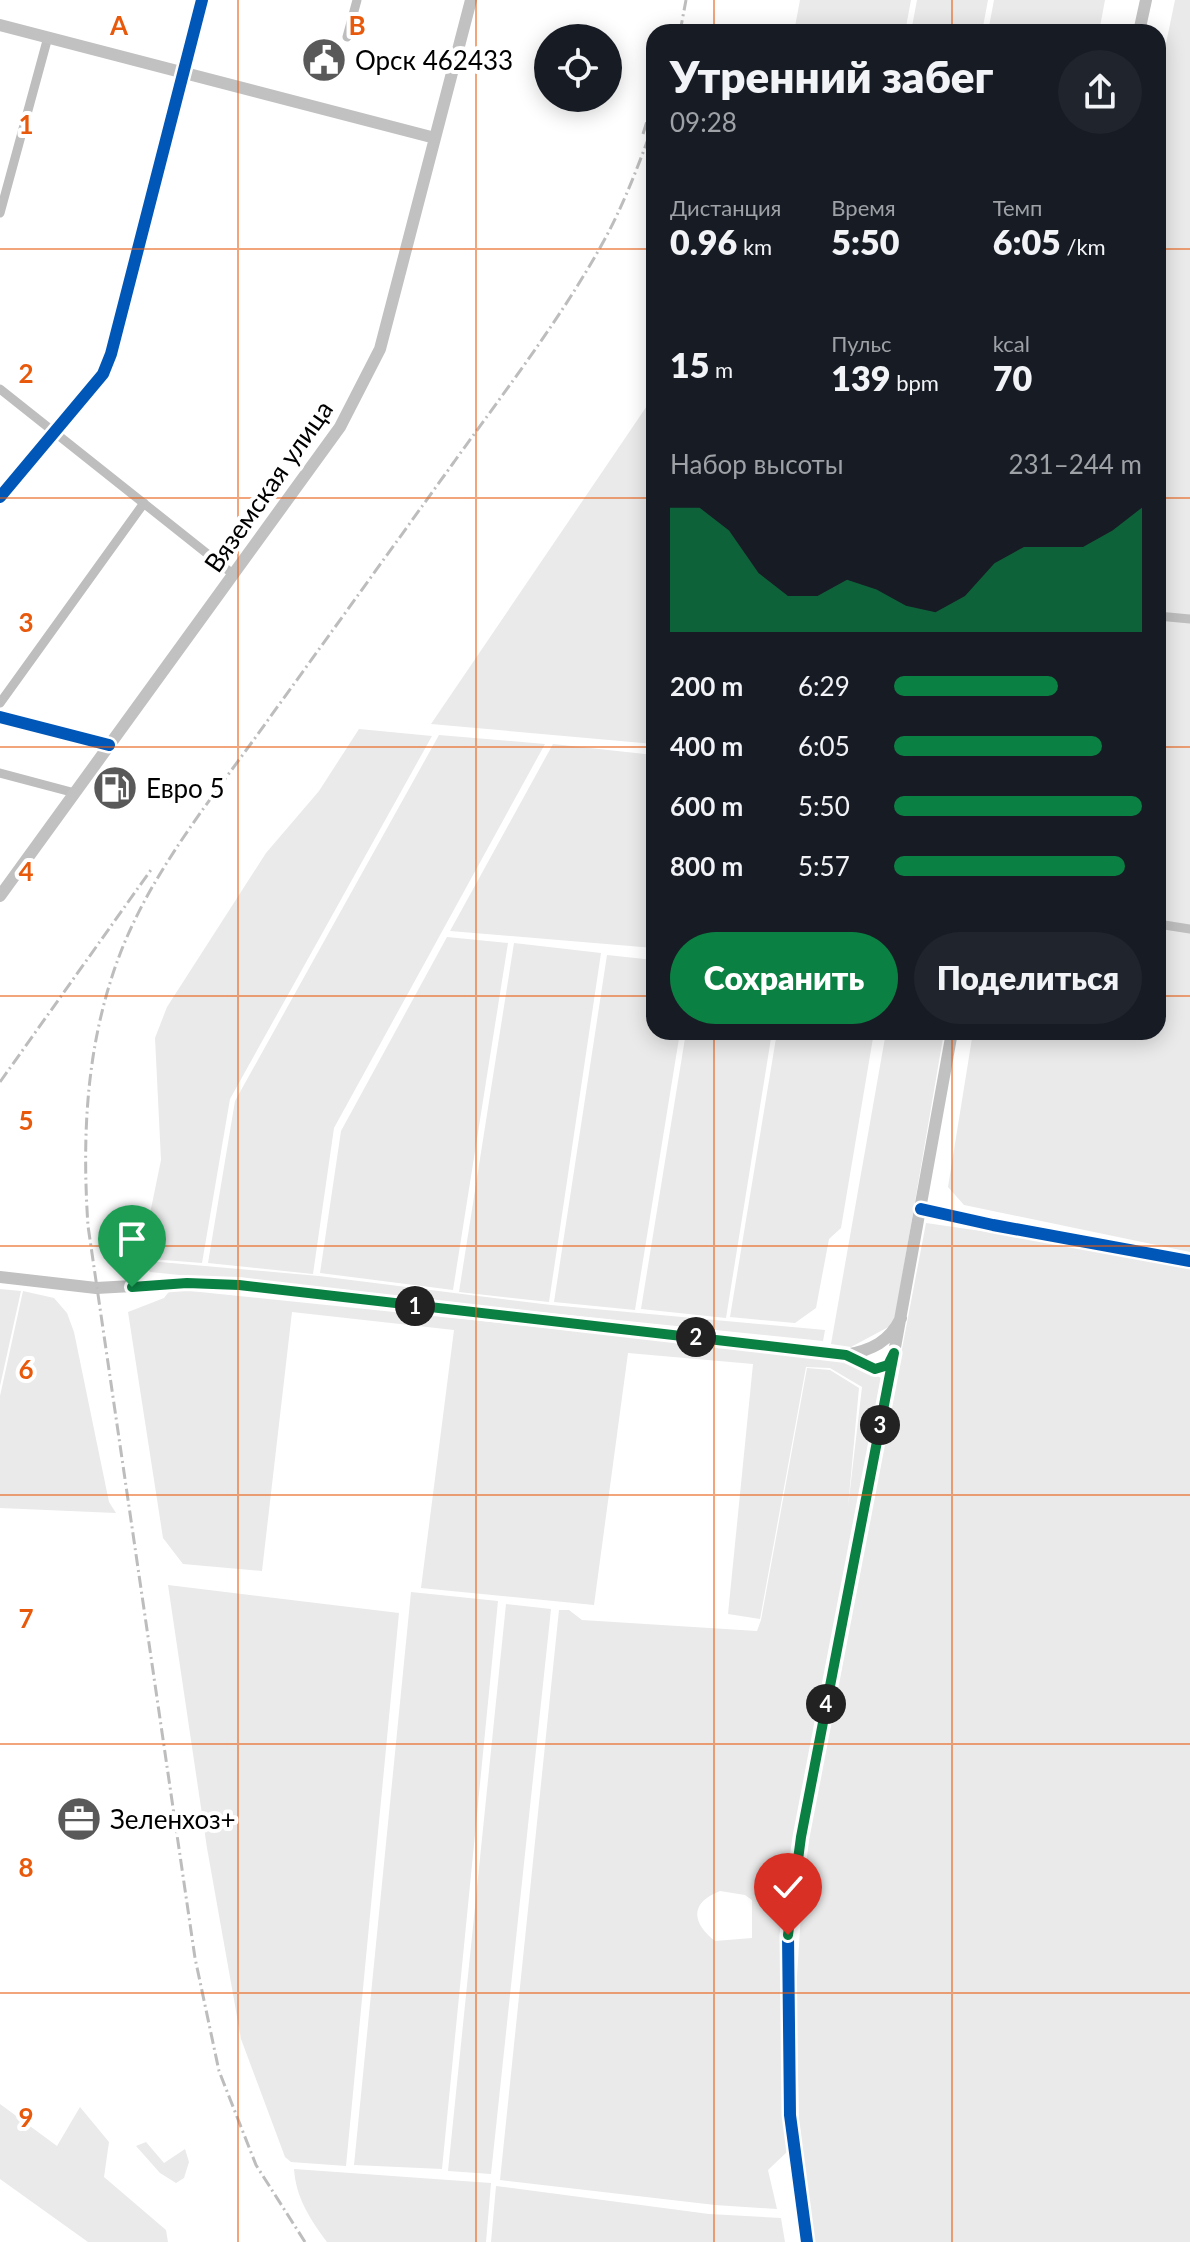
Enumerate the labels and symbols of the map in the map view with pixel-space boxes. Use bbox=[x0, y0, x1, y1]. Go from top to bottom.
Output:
text: A bbox=[109, 9, 129, 41]
text: B bbox=[348, 9, 366, 41]
public building icon: Орск 462433 bbox=[300, 36, 348, 84]
place label: Орск 462433 bbox=[355, 44, 513, 76]
text: 1 bbox=[18, 108, 34, 140]
text: 2 bbox=[18, 357, 34, 389]
street label: Вяземская улица bbox=[197, 394, 339, 578]
text: 3 bbox=[18, 606, 34, 638]
fuel station icon: Евро 5 bbox=[91, 764, 139, 812]
place label: Евро 5 bbox=[146, 772, 225, 804]
text: 4 bbox=[18, 855, 34, 887]
text: 5 bbox=[18, 1104, 34, 1136]
pin bbox=[98, 1205, 166, 1287]
pin: 1 bbox=[395, 1286, 435, 1326]
pin: 2 bbox=[676, 1317, 716, 1357]
text: 6 bbox=[18, 1353, 34, 1385]
pin: 3 bbox=[860, 1405, 900, 1445]
text: 7 bbox=[18, 1602, 34, 1634]
pin: 4 bbox=[806, 1684, 846, 1724]
office icon: Зеленхоз+ bbox=[55, 1795, 103, 1843]
place label: Зеленхоз+ bbox=[110, 1803, 236, 1835]
text: 8 bbox=[18, 1851, 34, 1883]
pin bbox=[754, 1853, 822, 1935]
text: 9 bbox=[18, 2101, 34, 2133]

